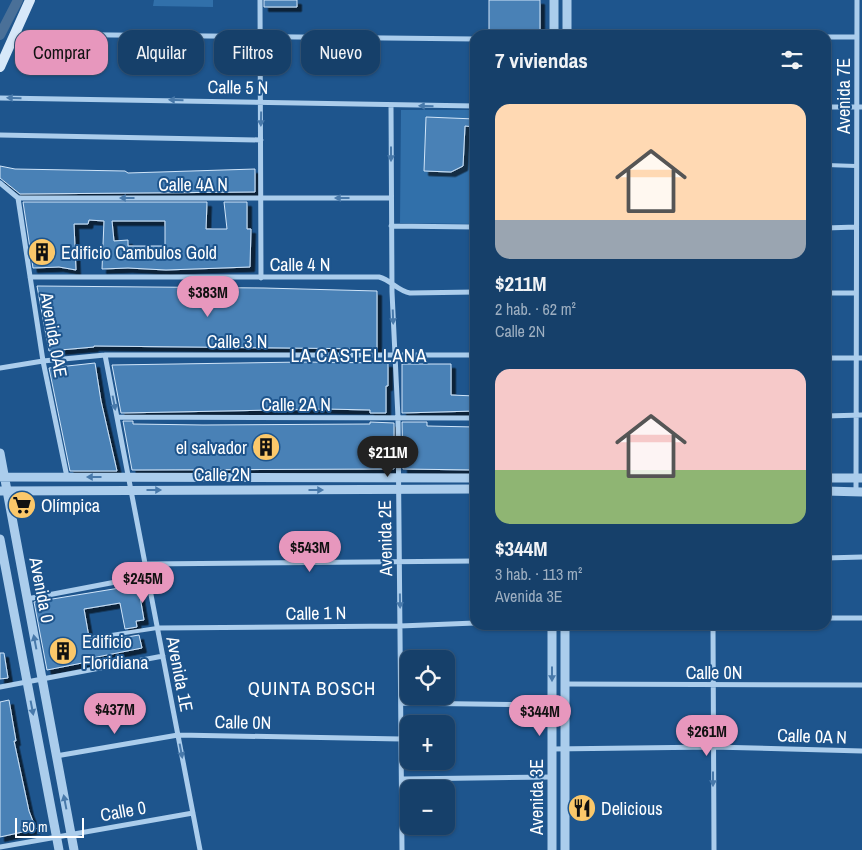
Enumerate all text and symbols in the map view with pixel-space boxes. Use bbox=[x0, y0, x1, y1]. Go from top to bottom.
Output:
chip: Comprar bbox=[15, 30, 108, 75]
chip: Alquilar bbox=[118, 30, 204, 75]
chip: Filtros bbox=[214, 30, 291, 75]
chip: Nuevo bbox=[301, 30, 380, 75]
text: 7 viviendas bbox=[495, 46, 588, 75]
icon: filters bbox=[778, 46, 806, 74]
street label: Avenida 7E bbox=[831, 58, 856, 135]
street label: Calle 5 N bbox=[207, 74, 269, 100]
one-way arrow bbox=[6, 94, 22, 102]
one-way arrow bbox=[168, 96, 184, 104]
one-way arrow bbox=[418, 102, 434, 110]
one-way arrow bbox=[257, 111, 265, 127]
icon: home bbox=[606, 136, 696, 226]
one-way arrow bbox=[387, 146, 395, 162]
street label: Calle 4A N bbox=[158, 172, 228, 197]
one-way arrow bbox=[119, 194, 135, 202]
one-way arrow bbox=[334, 194, 350, 202]
building icon: Edificio Cambulos Gold bbox=[27, 237, 57, 267]
place label: Edificio Cambulos Gold bbox=[61, 240, 217, 265]
street label: Calle 4 N bbox=[270, 252, 330, 277]
text: $211M bbox=[495, 269, 547, 298]
pin: $383M bbox=[173, 276, 243, 318]
text: $383M bbox=[188, 281, 228, 303]
street label: Avenida 0AE bbox=[34, 290, 74, 379]
text: 2 hab. · 62 m² bbox=[495, 298, 576, 320]
one-way arrow bbox=[389, 309, 397, 325]
text: Calle 2N bbox=[495, 320, 545, 342]
street label: Calle 3 N bbox=[207, 329, 267, 354]
district label: LA CASTELLANA bbox=[291, 342, 427, 368]
street label: Calle 2A N bbox=[261, 392, 331, 417]
one-way arrow bbox=[110, 395, 118, 410]
icon: home bbox=[606, 401, 696, 491]
building icon: el salvador bbox=[251, 432, 281, 462]
place label: el salvador bbox=[176, 435, 247, 460]
pin: $211M bbox=[353, 436, 423, 478]
text: $211M bbox=[368, 441, 408, 463]
street label: Calle 2N bbox=[194, 462, 250, 487]
one-way arrow bbox=[86, 473, 102, 481]
one-way arrow bbox=[146, 486, 162, 494]
one-way arrow bbox=[308, 486, 324, 494]
supermarket icon: Olímpica bbox=[7, 490, 37, 520]
place label: Olímpica bbox=[41, 493, 100, 518]
street label: Avenida 2E bbox=[372, 500, 398, 577]
pin: $543M bbox=[275, 530, 345, 573]
text: $344M bbox=[495, 534, 548, 563]
text: $543M bbox=[290, 536, 330, 558]
street label: Avenida 0 bbox=[23, 554, 61, 625]
pin: $245M bbox=[108, 562, 178, 604]
text: 3 hab. · 113 m² bbox=[495, 563, 582, 585]
text: $245M bbox=[123, 567, 163, 589]
text: Avenida 3E bbox=[495, 585, 563, 607]
one-way arrow bbox=[396, 594, 404, 610]
street label: Calle 1 N bbox=[285, 600, 347, 626]
place label: Edificio Floridiana bbox=[82, 629, 148, 675]
street label: Avenida 1E bbox=[160, 633, 200, 714]
one-way arrow bbox=[31, 635, 39, 650]
building icon: Edificio Floridiana bbox=[48, 636, 78, 666]
map controls bbox=[400, 650, 455, 835]
button: locate bbox=[400, 650, 455, 705]
street label: Calle 0N bbox=[686, 660, 742, 685]
one-way arrow bbox=[548, 666, 556, 682]
district label: QUINTA BOSCH bbox=[248, 675, 376, 701]
pin: $437M bbox=[80, 692, 150, 735]
pin: $344M bbox=[505, 694, 575, 737]
text: $437M bbox=[95, 698, 135, 720]
one-way arrow bbox=[28, 700, 36, 715]
text: $344M bbox=[520, 700, 560, 722]
street label: Calle 0N bbox=[214, 709, 272, 735]
pin: $261M bbox=[672, 714, 742, 757]
button: + bbox=[400, 715, 455, 770]
text: $261M bbox=[687, 720, 727, 742]
street label: Calle 0A N bbox=[777, 722, 847, 750]
one-way arrow bbox=[177, 744, 185, 759]
street label: Avenida 3E bbox=[524, 759, 549, 836]
one-way arrow bbox=[709, 771, 717, 787]
button: − bbox=[400, 780, 455, 835]
restaurant icon: Delicious bbox=[567, 793, 597, 823]
one-way arrow bbox=[61, 794, 69, 810]
street label: Calle 0 bbox=[98, 795, 148, 827]
place label: Delicious bbox=[601, 796, 663, 821]
scale bar bbox=[15, 815, 84, 838]
text: 50 m bbox=[22, 818, 48, 836]

